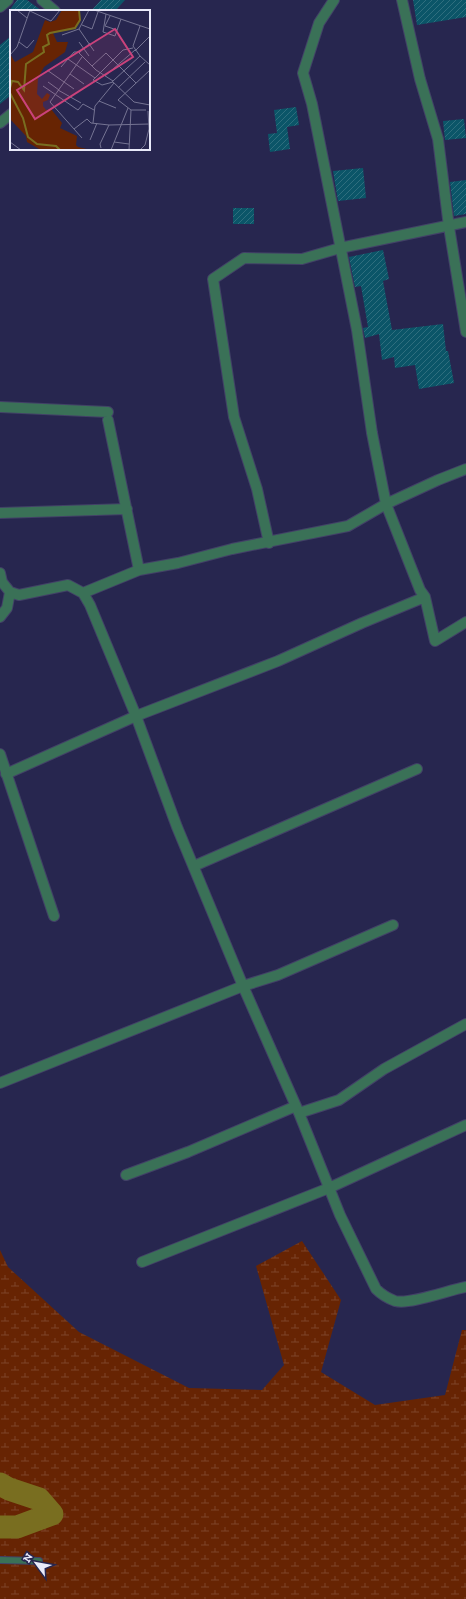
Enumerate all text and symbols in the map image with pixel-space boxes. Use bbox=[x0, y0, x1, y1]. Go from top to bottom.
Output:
inset map bbox=[10, 10, 150, 150]
north arrow bbox=[16, 1543, 56, 1583]
text: N bbox=[20, 1550, 36, 1565]

